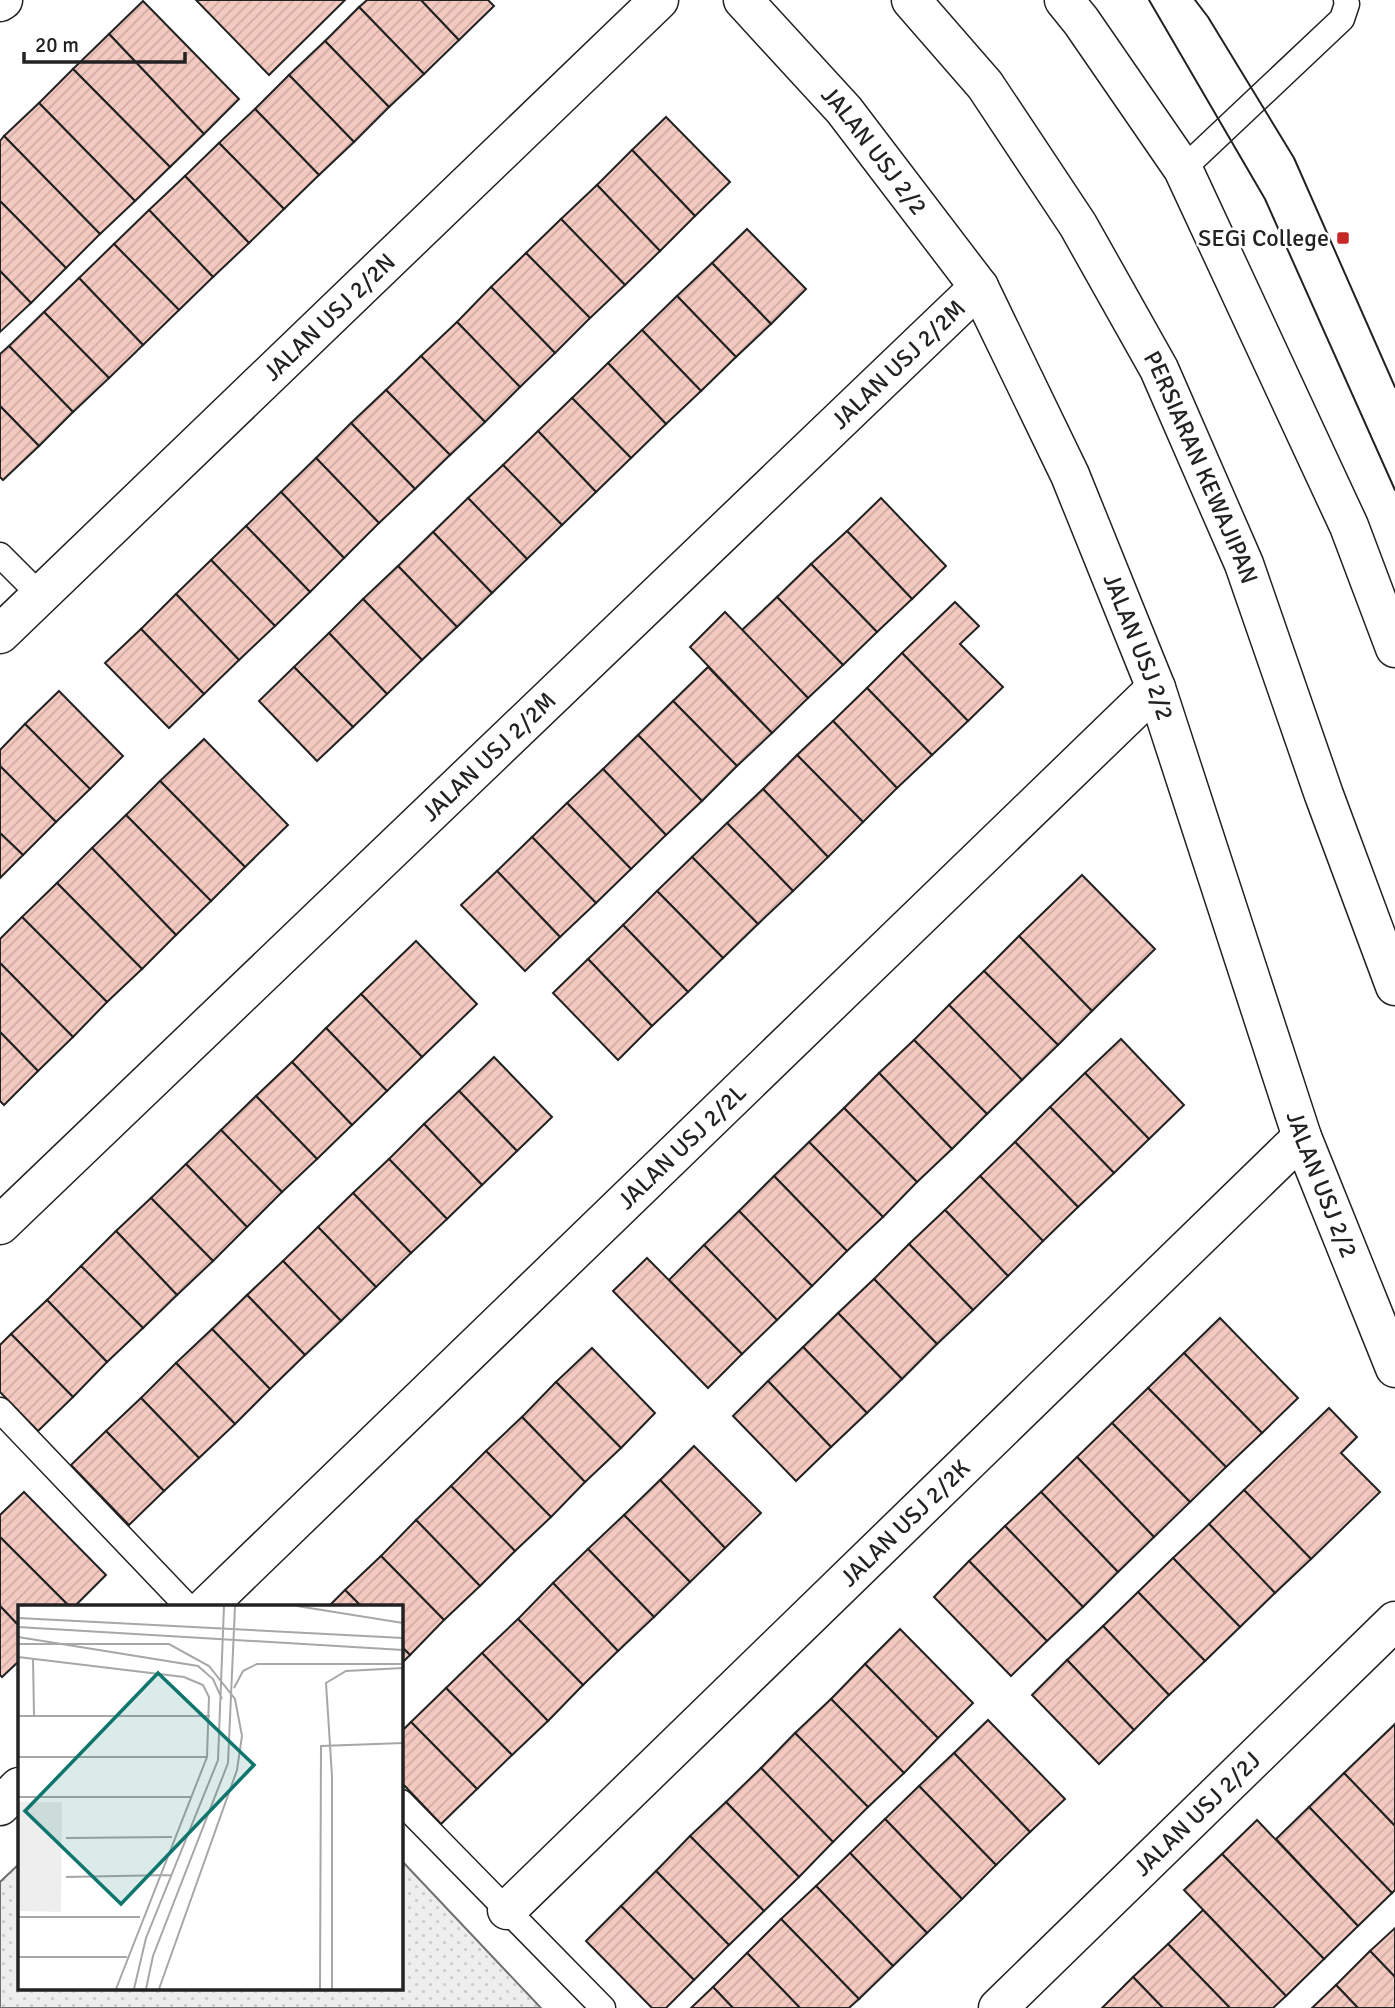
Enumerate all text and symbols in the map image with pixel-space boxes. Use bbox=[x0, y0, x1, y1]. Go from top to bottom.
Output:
scale bar bbox=[24, 21, 186, 65]
text: 20 m bbox=[35, 32, 79, 58]
street label: JALAN USJ 2/2 bbox=[815, 80, 934, 221]
place label: SEGi College bbox=[1198, 223, 1329, 253]
marker: SEGi College bbox=[1335, 230, 1351, 246]
street label: JALAN USJ 2/2N bbox=[257, 247, 402, 387]
street label: JALAN USJ 2/2M bbox=[825, 293, 972, 436]
street label: PERSIARAN KEWAJIPAN bbox=[1137, 345, 1265, 588]
street label: JALAN USJ 2/2 bbox=[1096, 569, 1180, 724]
street label: JALAN USJ 2/2M bbox=[415, 685, 562, 828]
street label: JALAN USJ 2/2L bbox=[611, 1078, 752, 1216]
street label: JALAN USJ 2/2 bbox=[1280, 1107, 1364, 1262]
street label: JALAN USJ 2/2K bbox=[834, 1453, 976, 1593]
inset map bbox=[18, 1605, 402, 1990]
street label: JALAN USJ 2/2J bbox=[1127, 1745, 1267, 1883]

